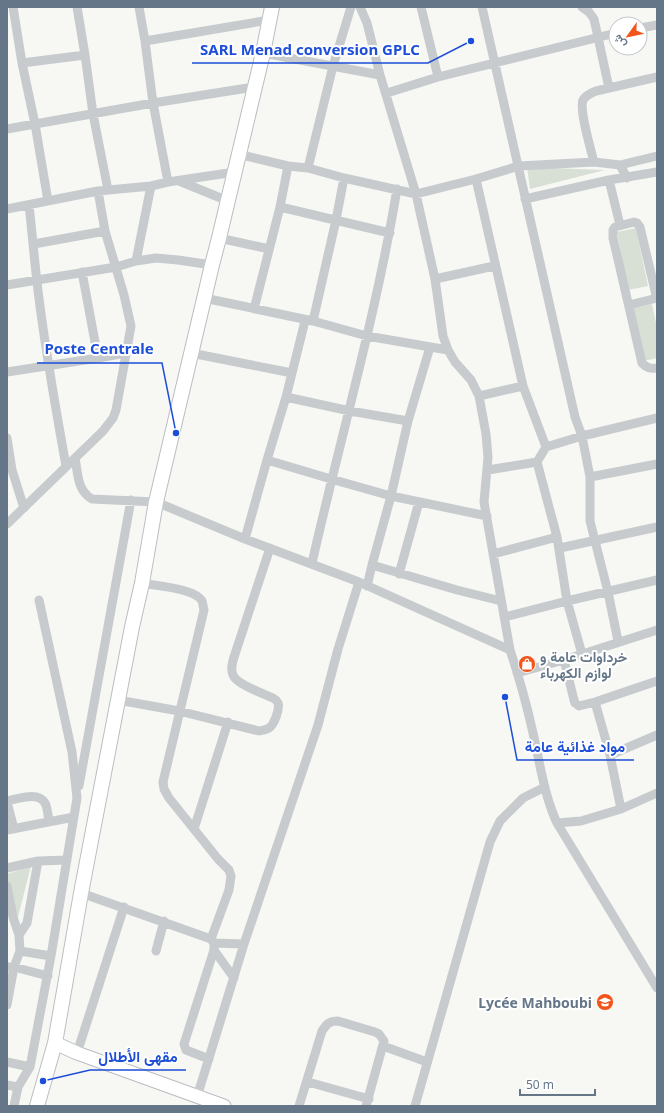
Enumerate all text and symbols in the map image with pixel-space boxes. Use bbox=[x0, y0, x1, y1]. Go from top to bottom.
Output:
north arrow bbox=[608, 16, 648, 56]
text: ش bbox=[609, 32, 629, 51]
callout: SARL Menad conversion GPLC bbox=[192, 36, 428, 63]
text: SARL Menad conversion GPLC bbox=[200, 39, 420, 59]
callout: Poste Centrale bbox=[37, 336, 162, 363]
text: Poste Centrale bbox=[44, 338, 154, 358]
place label: خرداوات عامة و لوازم الكهرباء bbox=[540, 647, 628, 682]
shop icon: خرداوات عامة و لوازم الكهرباء bbox=[517, 654, 537, 674]
callout: مواد غذائية عامة bbox=[517, 733, 634, 760]
text: مواد غذائية عامة bbox=[525, 736, 625, 756]
school or university icon: Lycée Mahboubi bbox=[595, 992, 615, 1012]
place label: Lycée Mahboubi bbox=[478, 993, 592, 1012]
callout: مقهى الأطلال bbox=[90, 1043, 186, 1070]
text: مقهى الأطلال bbox=[98, 1046, 178, 1066]
scale bar bbox=[520, 1071, 595, 1097]
text: 50 m bbox=[526, 1076, 554, 1093]

